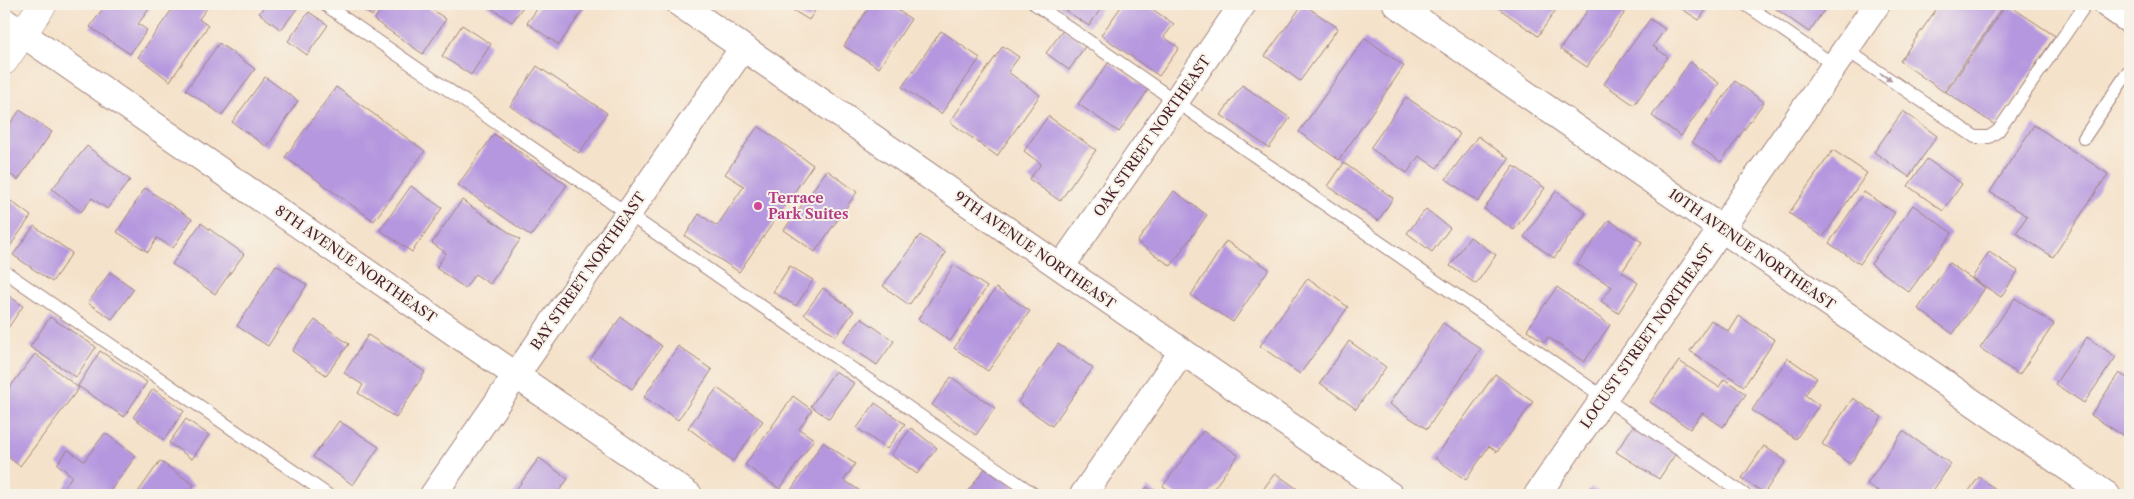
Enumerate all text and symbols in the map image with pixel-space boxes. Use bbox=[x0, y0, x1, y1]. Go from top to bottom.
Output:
street label: OAK STREET NORTHEAST bbox=[1089, 52, 1215, 220]
one-way arrow bbox=[1879, 72, 1893, 82]
street label: 10TH AVENUE NORTHEAST bbox=[1665, 184, 1839, 314]
street label: 9TH AVENUE NORTHEAST bbox=[951, 187, 1120, 313]
street label: BAY STREET NORTHEAST bbox=[527, 188, 650, 353]
place label: Terrace Park Suites bbox=[768, 189, 848, 223]
marker: Terrace Park Suites bbox=[752, 200, 764, 212]
street label: 8TH AVENUE NORTHEAST bbox=[272, 201, 441, 327]
street label: LOCUST STREET NORTHEAST bbox=[1576, 240, 1718, 432]

